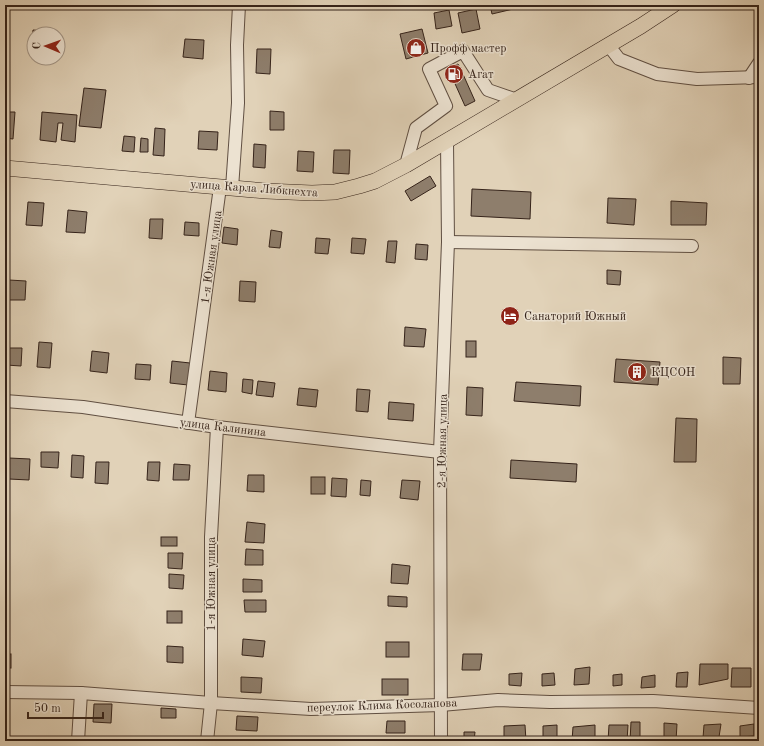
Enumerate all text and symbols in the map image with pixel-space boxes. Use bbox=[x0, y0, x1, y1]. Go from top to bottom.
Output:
north arrow bbox=[26, 26, 66, 66]
shop icon: Профф мастер bbox=[405, 37, 427, 59]
text: С bbox=[32, 42, 43, 50]
place label: Профф мастер bbox=[430, 43, 506, 55]
fuel station icon: Агат bbox=[443, 63, 465, 85]
place label: Агат bbox=[468, 69, 494, 81]
street label: улица Карла Либкнехта bbox=[190, 179, 318, 199]
street label: 1-я Южная улица bbox=[199, 209, 225, 305]
hotel icon: Санаторий Южный bbox=[499, 305, 521, 327]
place label: Санаторий Южный bbox=[524, 311, 626, 323]
building icon: КЦСОН bbox=[626, 361, 648, 383]
place label: КЦСОН bbox=[651, 367, 695, 379]
street label: 2-я Южная улица bbox=[436, 394, 450, 488]
street label: улица Калинина bbox=[179, 417, 267, 439]
street label: 1-я Южная улица bbox=[206, 537, 218, 631]
scale bar bbox=[28, 694, 103, 720]
street label: переулок Клима Косолапова bbox=[307, 697, 457, 715]
text: 50 m bbox=[34, 702, 61, 715]

